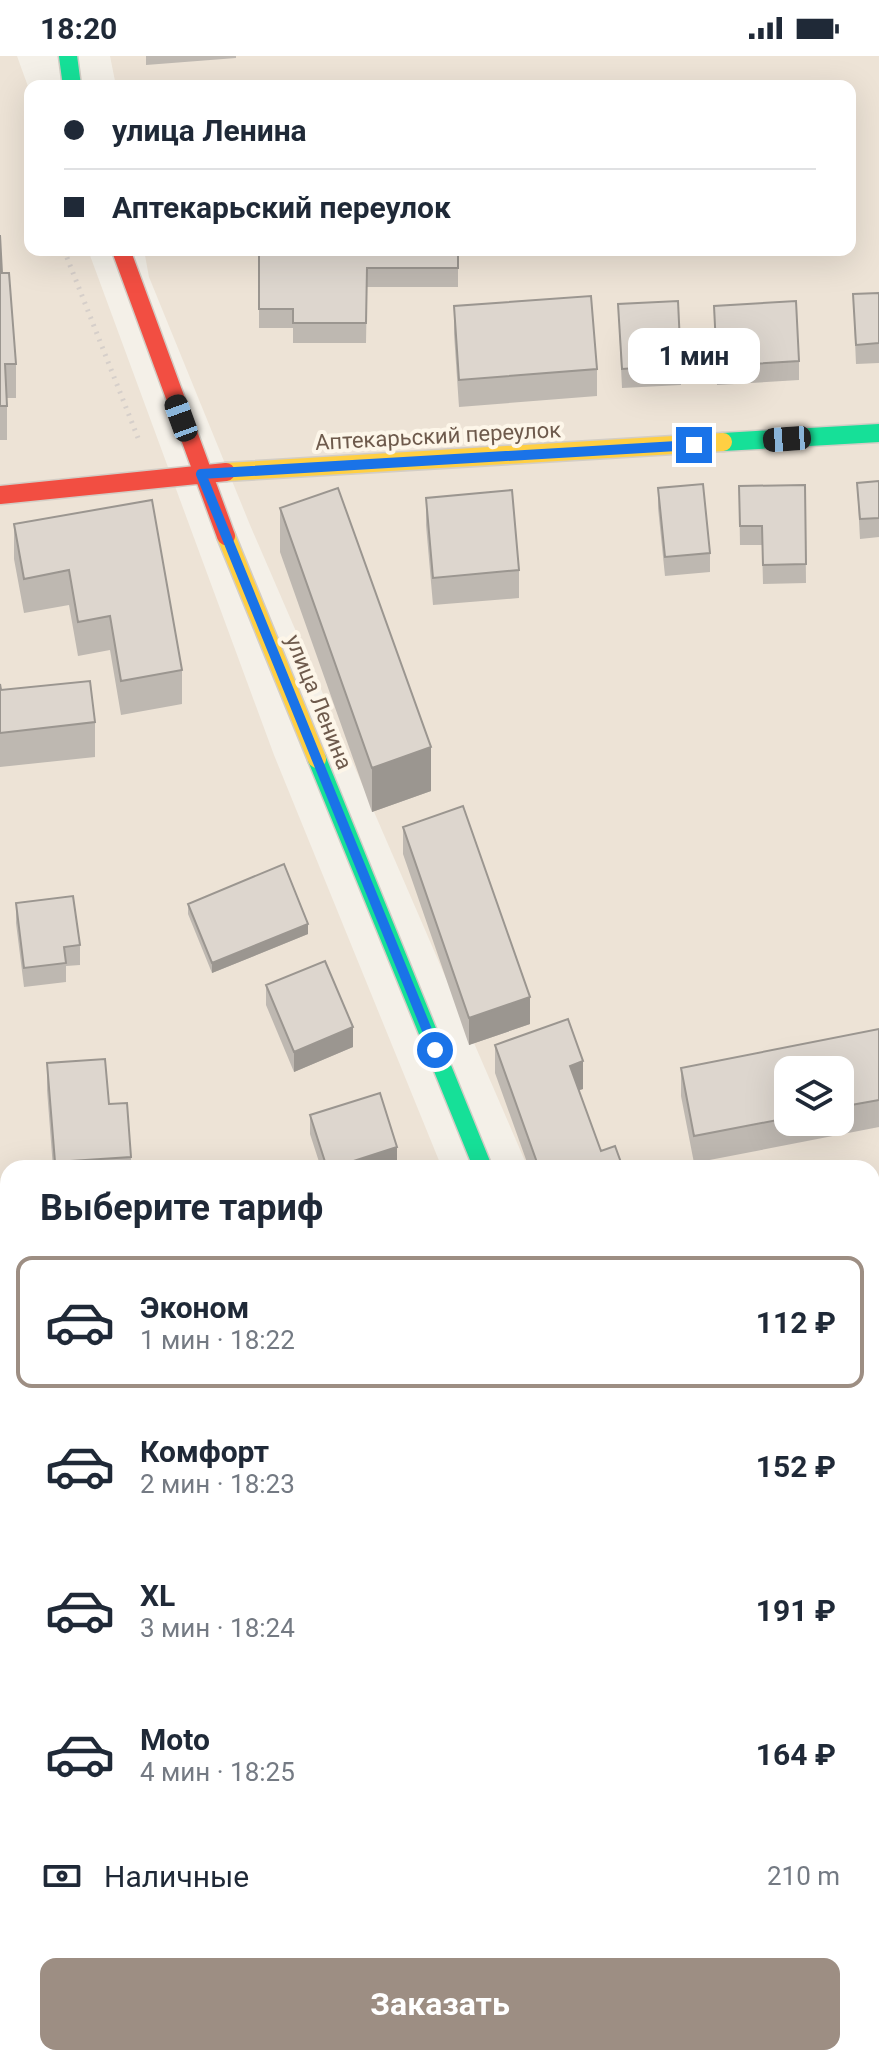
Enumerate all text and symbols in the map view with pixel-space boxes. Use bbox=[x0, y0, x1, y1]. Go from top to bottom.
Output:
text: 18:20 bbox=[40, 11, 117, 46]
text: улица Ленина bbox=[112, 113, 307, 148]
text: Аптекарьский переулок bbox=[112, 190, 451, 225]
callout: 1 мин bbox=[628, 329, 760, 385]
text: 1 мин bbox=[659, 341, 729, 371]
car bbox=[162, 391, 200, 445]
street label: Аптекарьский переулок bbox=[314, 417, 562, 455]
car bbox=[762, 425, 812, 453]
route end bbox=[676, 427, 712, 463]
street label: улица Ленина bbox=[281, 631, 357, 773]
route start bbox=[417, 1032, 453, 1068]
map controls bbox=[774, 1056, 854, 1136]
button: layers bbox=[774, 1056, 854, 1136]
text: Выберите тариф bbox=[40, 1187, 323, 1229]
icon: car bbox=[44, 1286, 116, 1358]
text: Эконом bbox=[140, 1290, 249, 1325]
text: 112 ₽ bbox=[756, 1305, 836, 1340]
text: 1 мин · 18:22 bbox=[140, 1325, 295, 1355]
icon: car bbox=[44, 1430, 116, 1502]
text: Комфорт bbox=[140, 1434, 269, 1469]
text: 152 ₽ bbox=[756, 1449, 836, 1484]
text: 2 мин · 18:23 bbox=[140, 1469, 295, 1499]
icon: car bbox=[44, 1574, 116, 1646]
text: XL bbox=[140, 1578, 175, 1613]
text: 191 ₽ bbox=[756, 1593, 836, 1628]
text: 3 мин · 18:24 bbox=[140, 1613, 295, 1643]
icon: car bbox=[44, 1718, 116, 1790]
text: Moto bbox=[140, 1722, 210, 1757]
text: 164 ₽ bbox=[756, 1737, 836, 1772]
text: 4 мин · 18:25 bbox=[140, 1757, 295, 1787]
icon: cash bbox=[40, 1854, 84, 1898]
text: Наличные bbox=[104, 1859, 249, 1894]
text: 210 m bbox=[767, 1861, 840, 1891]
button: Заказать bbox=[40, 1958, 840, 2050]

